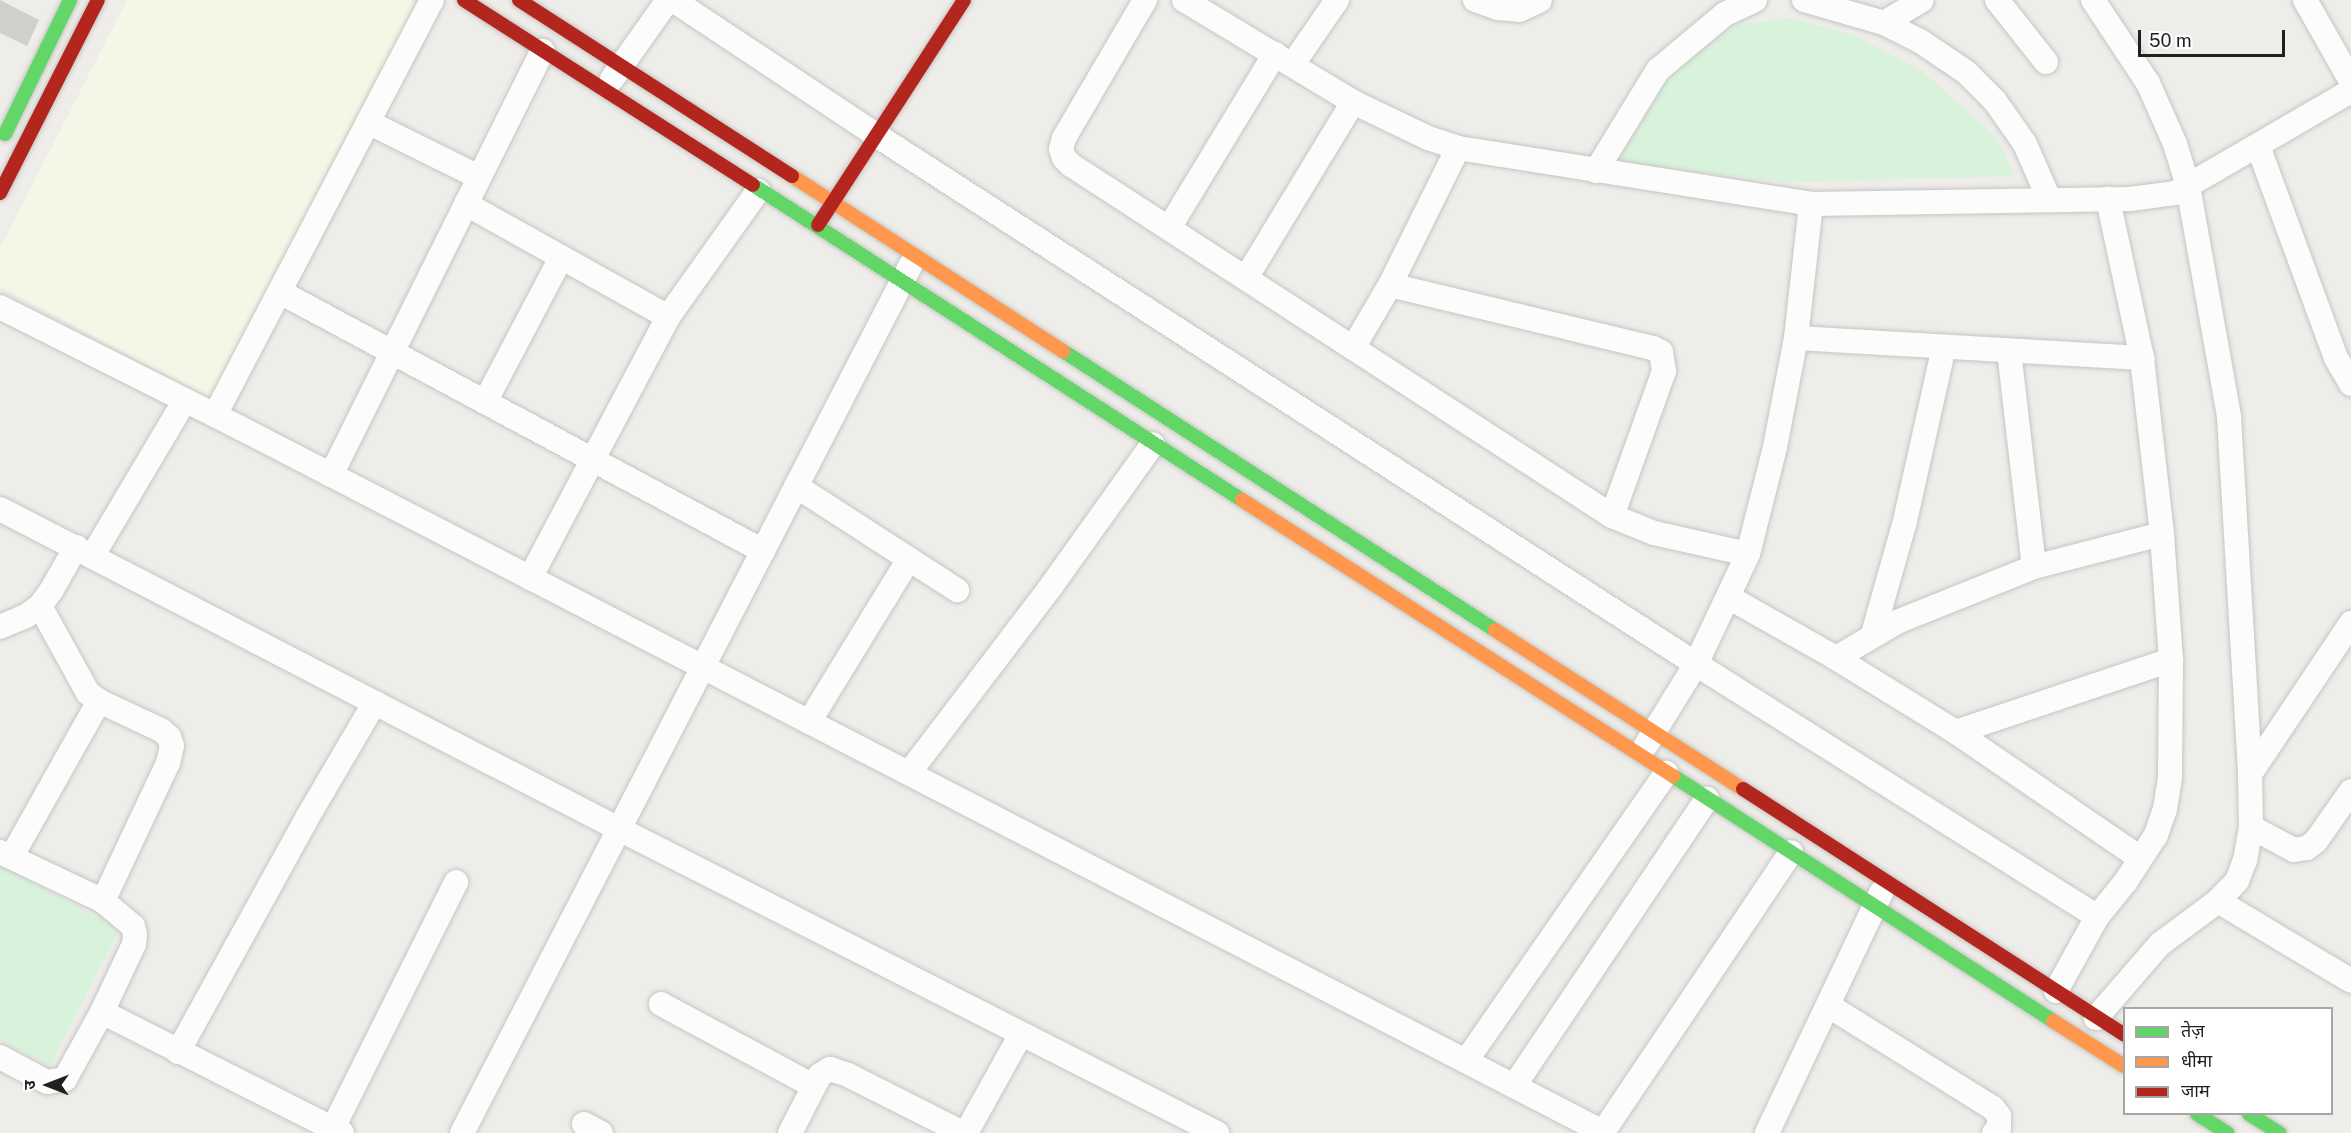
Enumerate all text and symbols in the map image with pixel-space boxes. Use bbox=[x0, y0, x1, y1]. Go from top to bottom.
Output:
scale bar bbox=[2141, 18, 2288, 56]
text: 50 m bbox=[2149, 30, 2192, 51]
legend bbox=[2123, 1007, 2333, 1115]
text: तेज़ bbox=[2181, 1020, 2205, 1041]
text: धीमा bbox=[2181, 1050, 2212, 1071]
north arrow bbox=[18, 1055, 78, 1115]
text: उ bbox=[20, 1080, 39, 1090]
text: जाम bbox=[2181, 1080, 2210, 1101]

